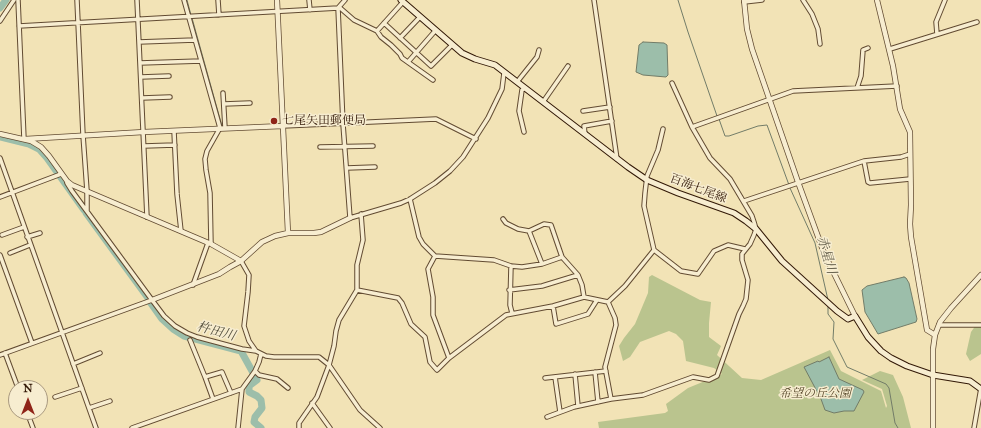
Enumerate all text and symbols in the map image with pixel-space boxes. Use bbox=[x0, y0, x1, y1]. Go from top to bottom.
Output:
place label: 七尾矢田郵便局 bbox=[282, 114, 366, 128]
marker: 七尾矢田郵便局 bbox=[269, 116, 279, 126]
street label: 百海七尾線 bbox=[667, 172, 729, 206]
water label: 赤星川 bbox=[813, 234, 839, 276]
water label: 杵田川 bbox=[195, 319, 237, 345]
north arrow bbox=[8, 380, 48, 420]
text: N bbox=[23, 382, 33, 395]
park label: 希望の丘公園 bbox=[779, 387, 851, 401]

